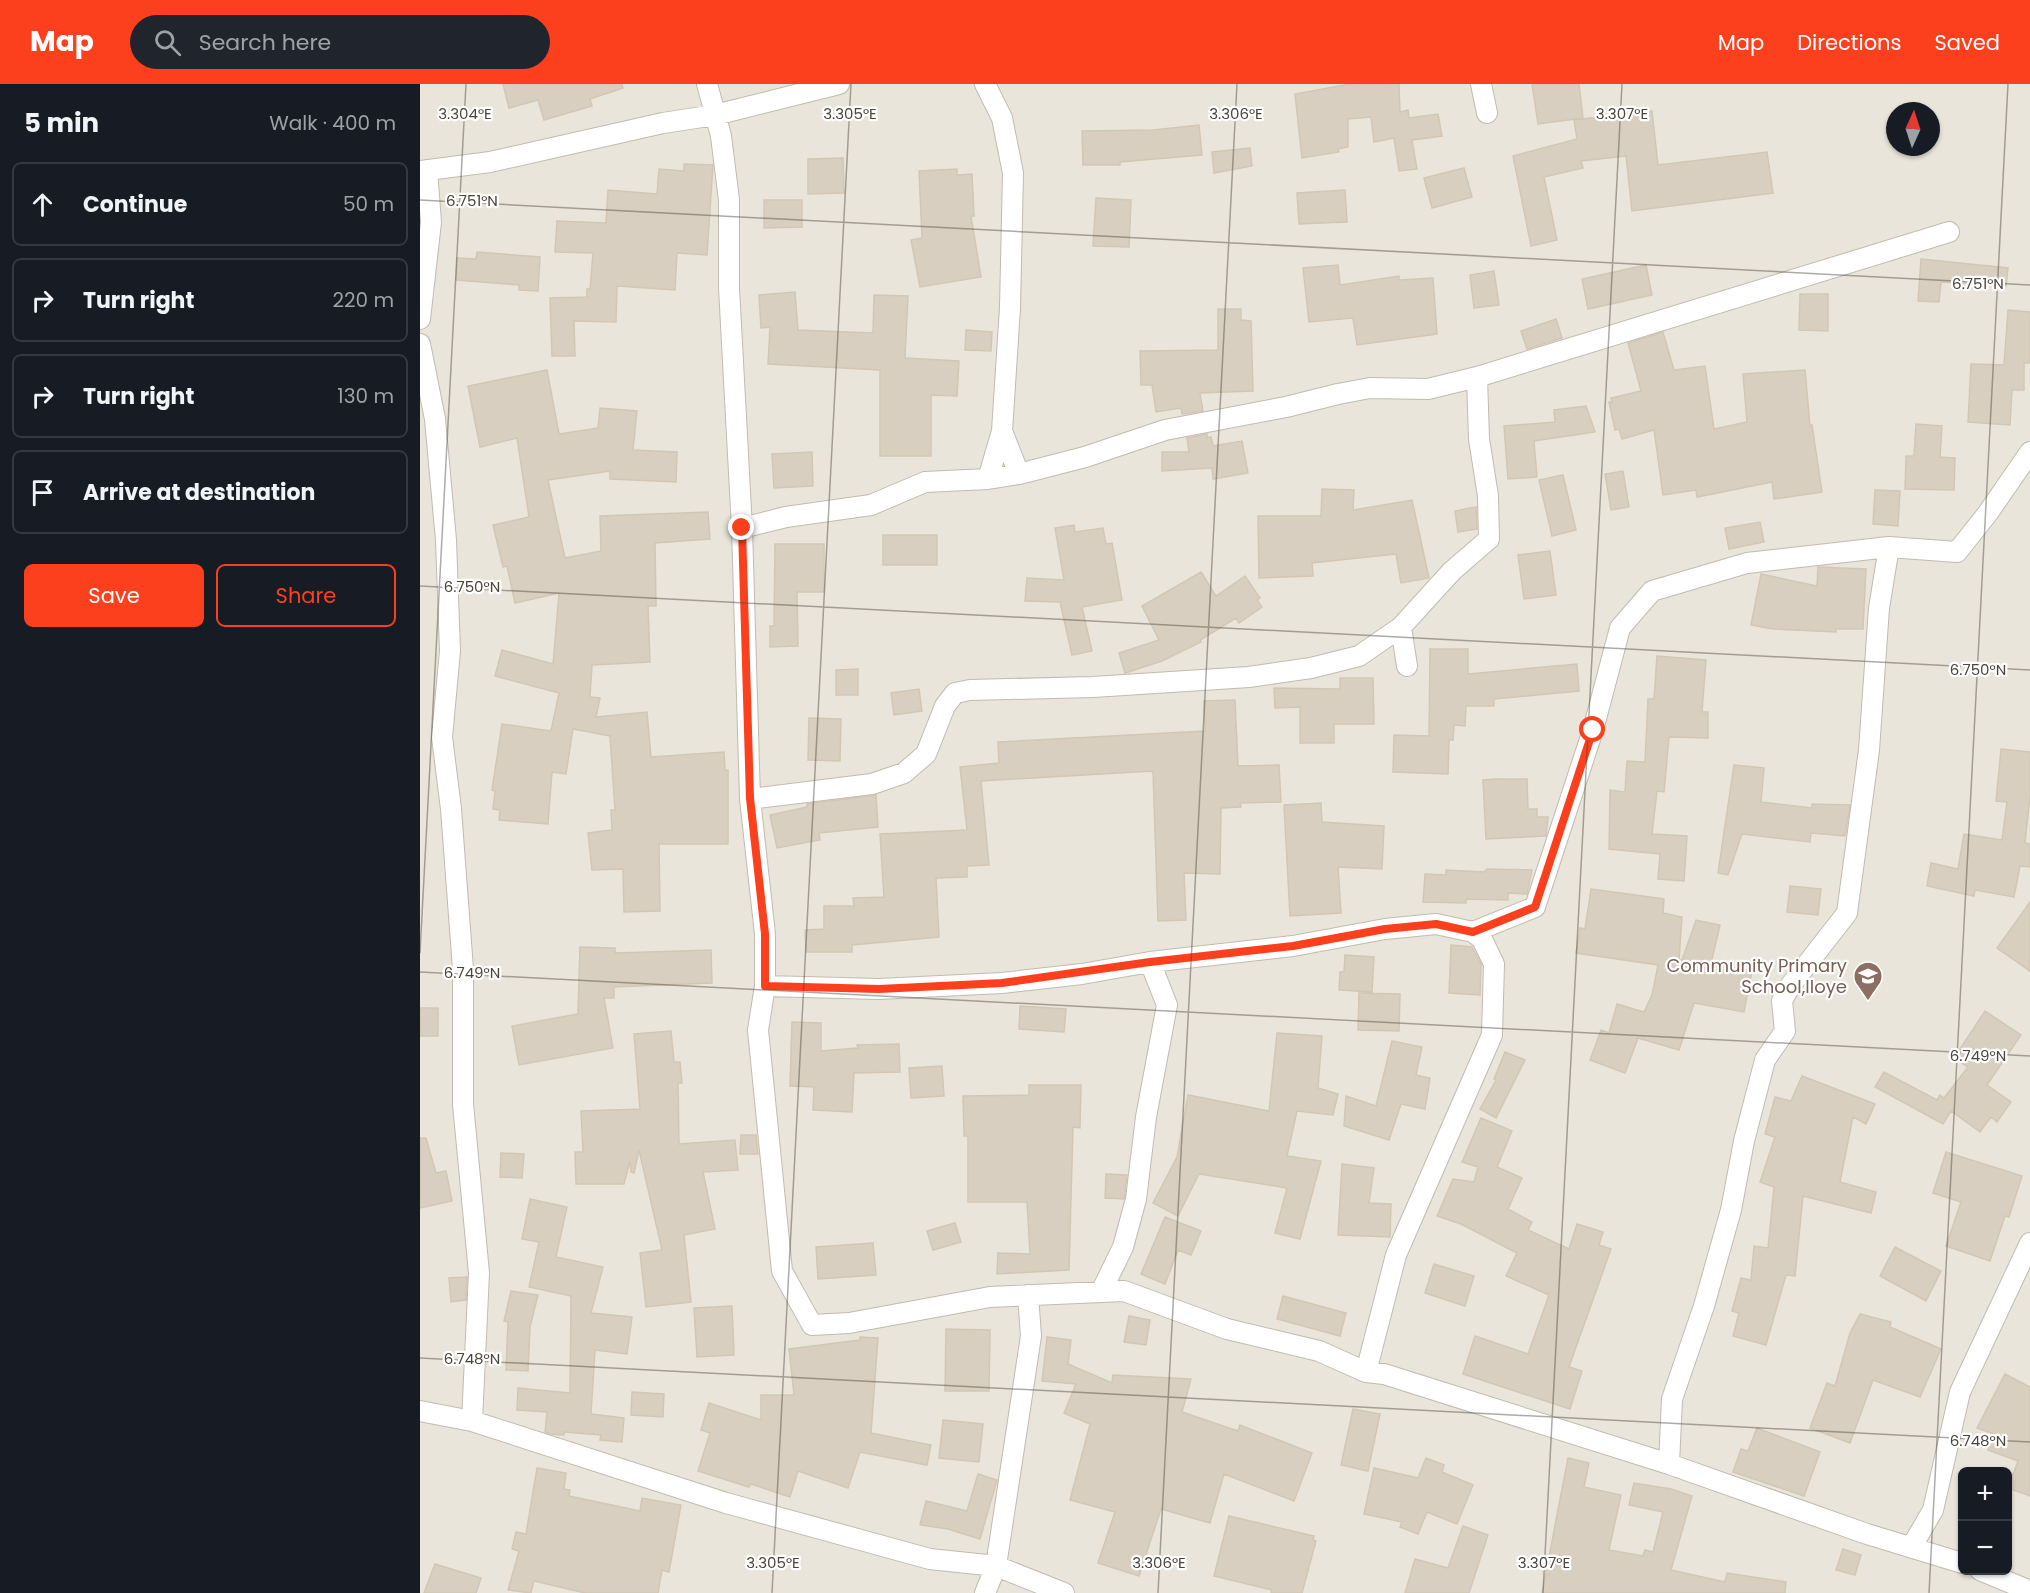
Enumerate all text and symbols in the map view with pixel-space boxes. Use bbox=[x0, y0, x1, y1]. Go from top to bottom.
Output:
search box bbox=[130, 15, 550, 69]
text: Map bbox=[30, 22, 94, 61]
icon: search bbox=[151, 26, 184, 59]
text: Search here bbox=[199, 27, 331, 58]
text: Map bbox=[1718, 28, 1764, 57]
text: Directions bbox=[1797, 28, 1901, 57]
text: Saved bbox=[1934, 28, 2000, 57]
north arrow bbox=[1886, 102, 1940, 156]
text: 3.304°E bbox=[438, 103, 492, 124]
text: 3.305°E bbox=[823, 103, 877, 124]
text: 3.306°E bbox=[1209, 103, 1263, 124]
text: 3.307°E bbox=[1596, 103, 1648, 124]
text: 5 min bbox=[24, 105, 99, 141]
text: Walk · 400 m bbox=[269, 109, 396, 137]
icon: ahead bbox=[26, 188, 59, 221]
text: Continue bbox=[83, 189, 187, 220]
text: 50 m bbox=[343, 190, 394, 218]
text: 6.751°N bbox=[446, 190, 498, 211]
text: 6.751°N bbox=[1952, 273, 2004, 294]
icon: right bbox=[26, 284, 59, 317]
text: Turn right bbox=[83, 285, 194, 316]
text: 220 m bbox=[333, 286, 394, 314]
icon: right bbox=[26, 380, 59, 413]
text: Turn right bbox=[83, 381, 194, 412]
text: 130 m bbox=[337, 382, 394, 410]
icon: arrive bbox=[26, 476, 59, 509]
text: Arrive at destination bbox=[83, 477, 315, 508]
route end bbox=[728, 514, 754, 540]
button: Save bbox=[24, 564, 204, 627]
button: Share bbox=[216, 564, 396, 627]
text: 6.750°N bbox=[444, 576, 500, 597]
text: 6.750°N bbox=[1950, 659, 2006, 680]
route start bbox=[1579, 716, 1605, 742]
place label: Community Primary School,Iloye bbox=[1666, 953, 1847, 999]
school or university icon: Community Primary School,Iloye bbox=[1852, 960, 1884, 1002]
text: 6.749°N bbox=[444, 962, 500, 983]
text: 6.749°N bbox=[1950, 1045, 2006, 1066]
text: 6.748°N bbox=[444, 1348, 500, 1369]
text: 6.748°N bbox=[1950, 1430, 2006, 1451]
map controls bbox=[1958, 1467, 2012, 1575]
button: + bbox=[1958, 1467, 2012, 1521]
button: − bbox=[1958, 1521, 2012, 1575]
text: 3.305°E bbox=[746, 1552, 800, 1573]
text: 3.306°E bbox=[1132, 1552, 1186, 1573]
text: 3.307°E bbox=[1518, 1552, 1570, 1573]

